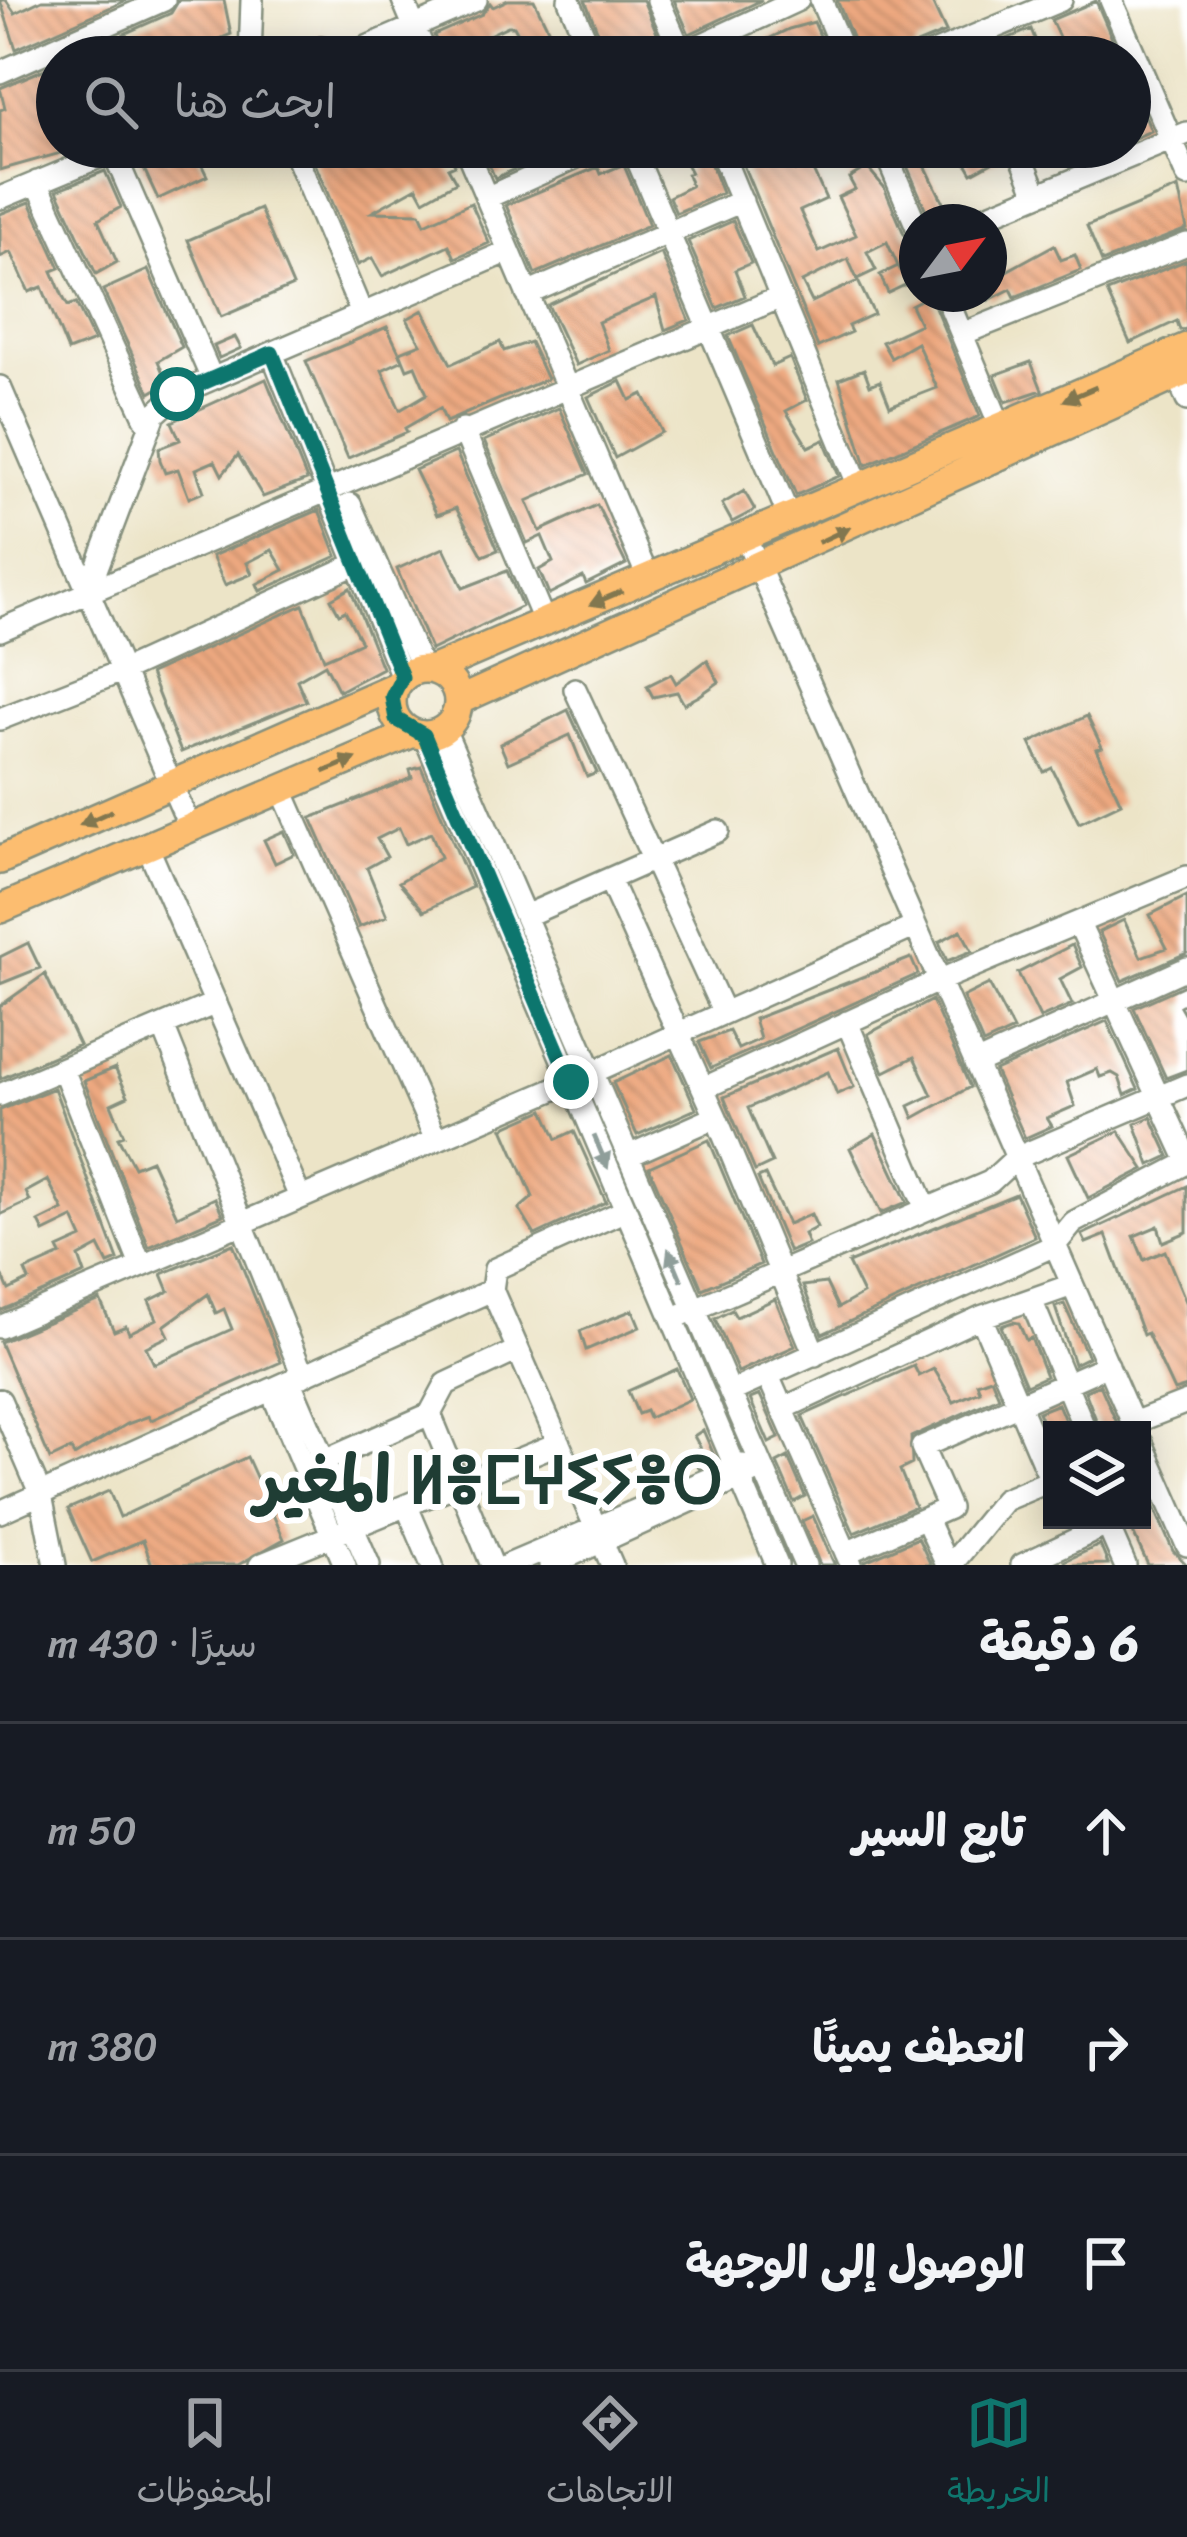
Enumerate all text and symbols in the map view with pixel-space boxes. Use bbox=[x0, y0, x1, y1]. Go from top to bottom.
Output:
search box bbox=[36, 36, 1151, 168]
text: ابحث هنا bbox=[174, 62, 336, 142]
icon: search bbox=[78, 69, 144, 135]
north arrow bbox=[899, 204, 1007, 312]
route start bbox=[150, 367, 204, 421]
one-way arrow bbox=[1062, 384, 1097, 404]
one-way arrow bbox=[817, 525, 852, 545]
one-way arrow bbox=[587, 589, 623, 608]
one-way arrow bbox=[322, 755, 358, 774]
one-way arrow bbox=[78, 808, 113, 828]
route end bbox=[544, 1055, 598, 1109]
one-way arrow bbox=[592, 1134, 611, 1170]
one-way arrow bbox=[665, 1247, 685, 1282]
map controls bbox=[1043, 1421, 1151, 1529]
button: layers bbox=[1043, 1421, 1151, 1529]
district label: المغير ⵍⴻⵎⵖⵉⵢⴻⵔ bbox=[249, 1422, 723, 1539]
text: 6 دقيقة bbox=[979, 1598, 1139, 1688]
text: سيرًا · 430 m bbox=[48, 1609, 257, 1678]
text: تابع السير bbox=[853, 1791, 1025, 1871]
text: 50 m bbox=[48, 1796, 137, 1865]
icon: ahead bbox=[1073, 1798, 1139, 1864]
text: انعطف يمينًا bbox=[812, 2007, 1025, 2087]
text: 380 m bbox=[48, 2012, 158, 2081]
icon: right bbox=[1073, 2014, 1139, 2080]
text: الوصول إلى الوجهة bbox=[685, 2223, 1025, 2303]
icon: arrive bbox=[1073, 2230, 1139, 2296]
tab: المحفوظات bbox=[137, 2390, 273, 2520]
tab: الاتجاهات bbox=[546, 2390, 674, 2520]
tab: الخريطة bbox=[947, 2390, 1050, 2520]

